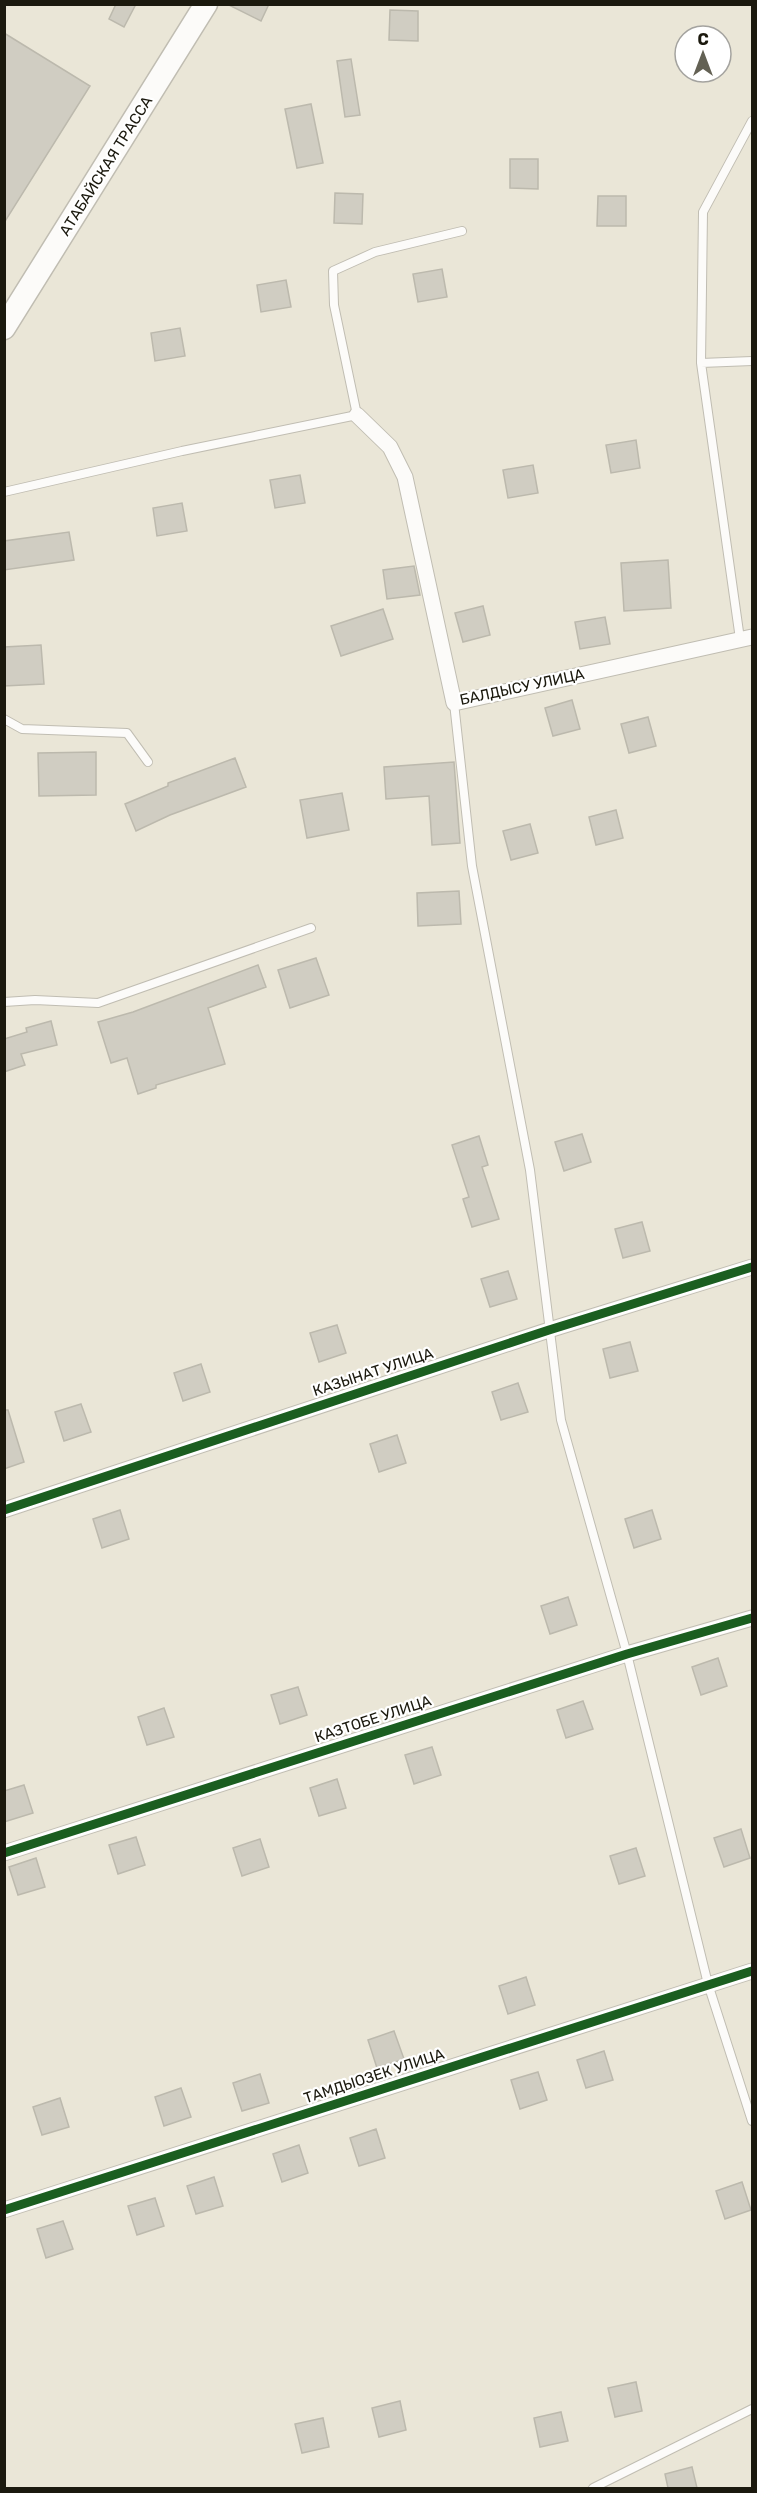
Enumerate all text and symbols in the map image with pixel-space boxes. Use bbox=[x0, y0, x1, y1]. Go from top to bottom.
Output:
north arrow bbox=[673, 24, 733, 84]
text: С bbox=[697, 30, 709, 49]
street label: АТАБАЙСКАЯ ТРАССА bbox=[56, 93, 156, 239]
street label: БАЛДЫСУ УЛИЦА bbox=[458, 665, 586, 709]
street label: КАЗЫНАТ УЛИЦА bbox=[311, 1344, 435, 1400]
street label: КАЗТОБЕ УЛИЦА bbox=[313, 1692, 433, 1746]
street label: ТАМДЫОЗЕК УЛИЦА bbox=[302, 2045, 446, 2107]

